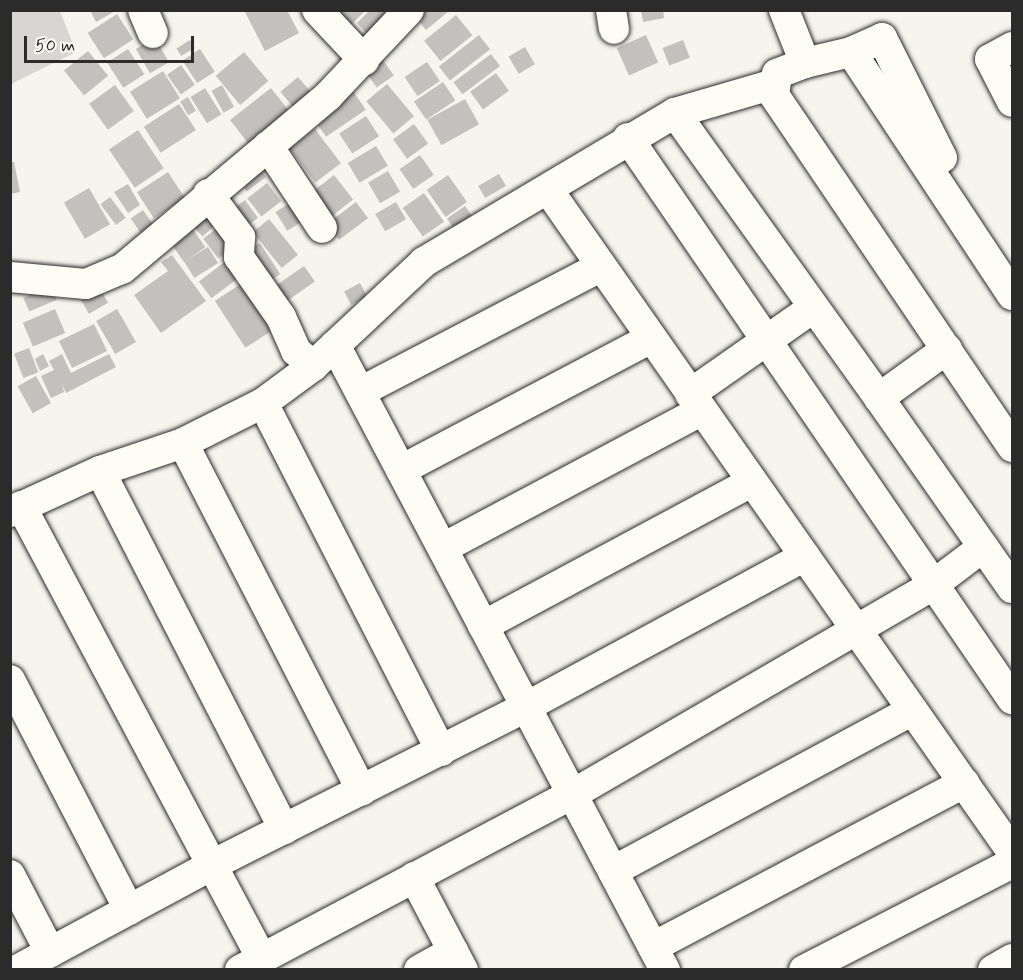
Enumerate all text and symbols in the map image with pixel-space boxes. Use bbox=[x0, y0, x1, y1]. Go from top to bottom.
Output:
scale bar bbox=[27, 24, 196, 62]
text: 50 m bbox=[35, 34, 75, 58]

